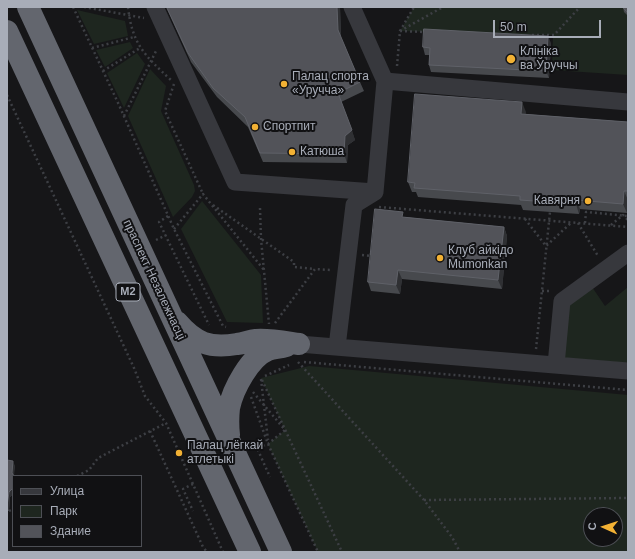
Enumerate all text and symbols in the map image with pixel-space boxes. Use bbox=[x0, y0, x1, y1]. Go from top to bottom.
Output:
scale bar bbox=[495, 12, 603, 38]
text: 50 m bbox=[500, 20, 527, 34]
place label: Клініка ва Ўруччы bbox=[520, 45, 578, 73]
marker: Клініка ва Ўруччы bbox=[505, 53, 517, 65]
place label: Палац спорта «Уручча» bbox=[292, 70, 369, 98]
marker: Палац спорта «Уручча» bbox=[279, 79, 289, 89]
place label: Спортпит bbox=[263, 120, 315, 134]
marker: Спортпит bbox=[250, 122, 260, 132]
place label: Катюша bbox=[300, 145, 344, 159]
marker: Катюша bbox=[287, 147, 297, 157]
place label: Кавярня bbox=[534, 194, 580, 208]
marker: Кавярня bbox=[583, 196, 593, 206]
street label: праспект Незалежнасці bbox=[120, 218, 188, 342]
place label: Клуб айкідо Mumonkan bbox=[448, 244, 513, 272]
marker: Клуб айкідо Mumonkan bbox=[435, 253, 445, 263]
road number: М2 bbox=[116, 283, 140, 301]
place label: Палац лёгкай атлетыкі bbox=[187, 439, 263, 467]
marker: Палац лёгкай атлетыкі bbox=[174, 448, 184, 458]
legend bbox=[12, 475, 142, 547]
text: Улица bbox=[50, 484, 84, 498]
text: Парк bbox=[50, 504, 77, 518]
north arrow bbox=[583, 507, 623, 547]
text: С bbox=[586, 522, 598, 531]
text: Здание bbox=[50, 524, 91, 538]

